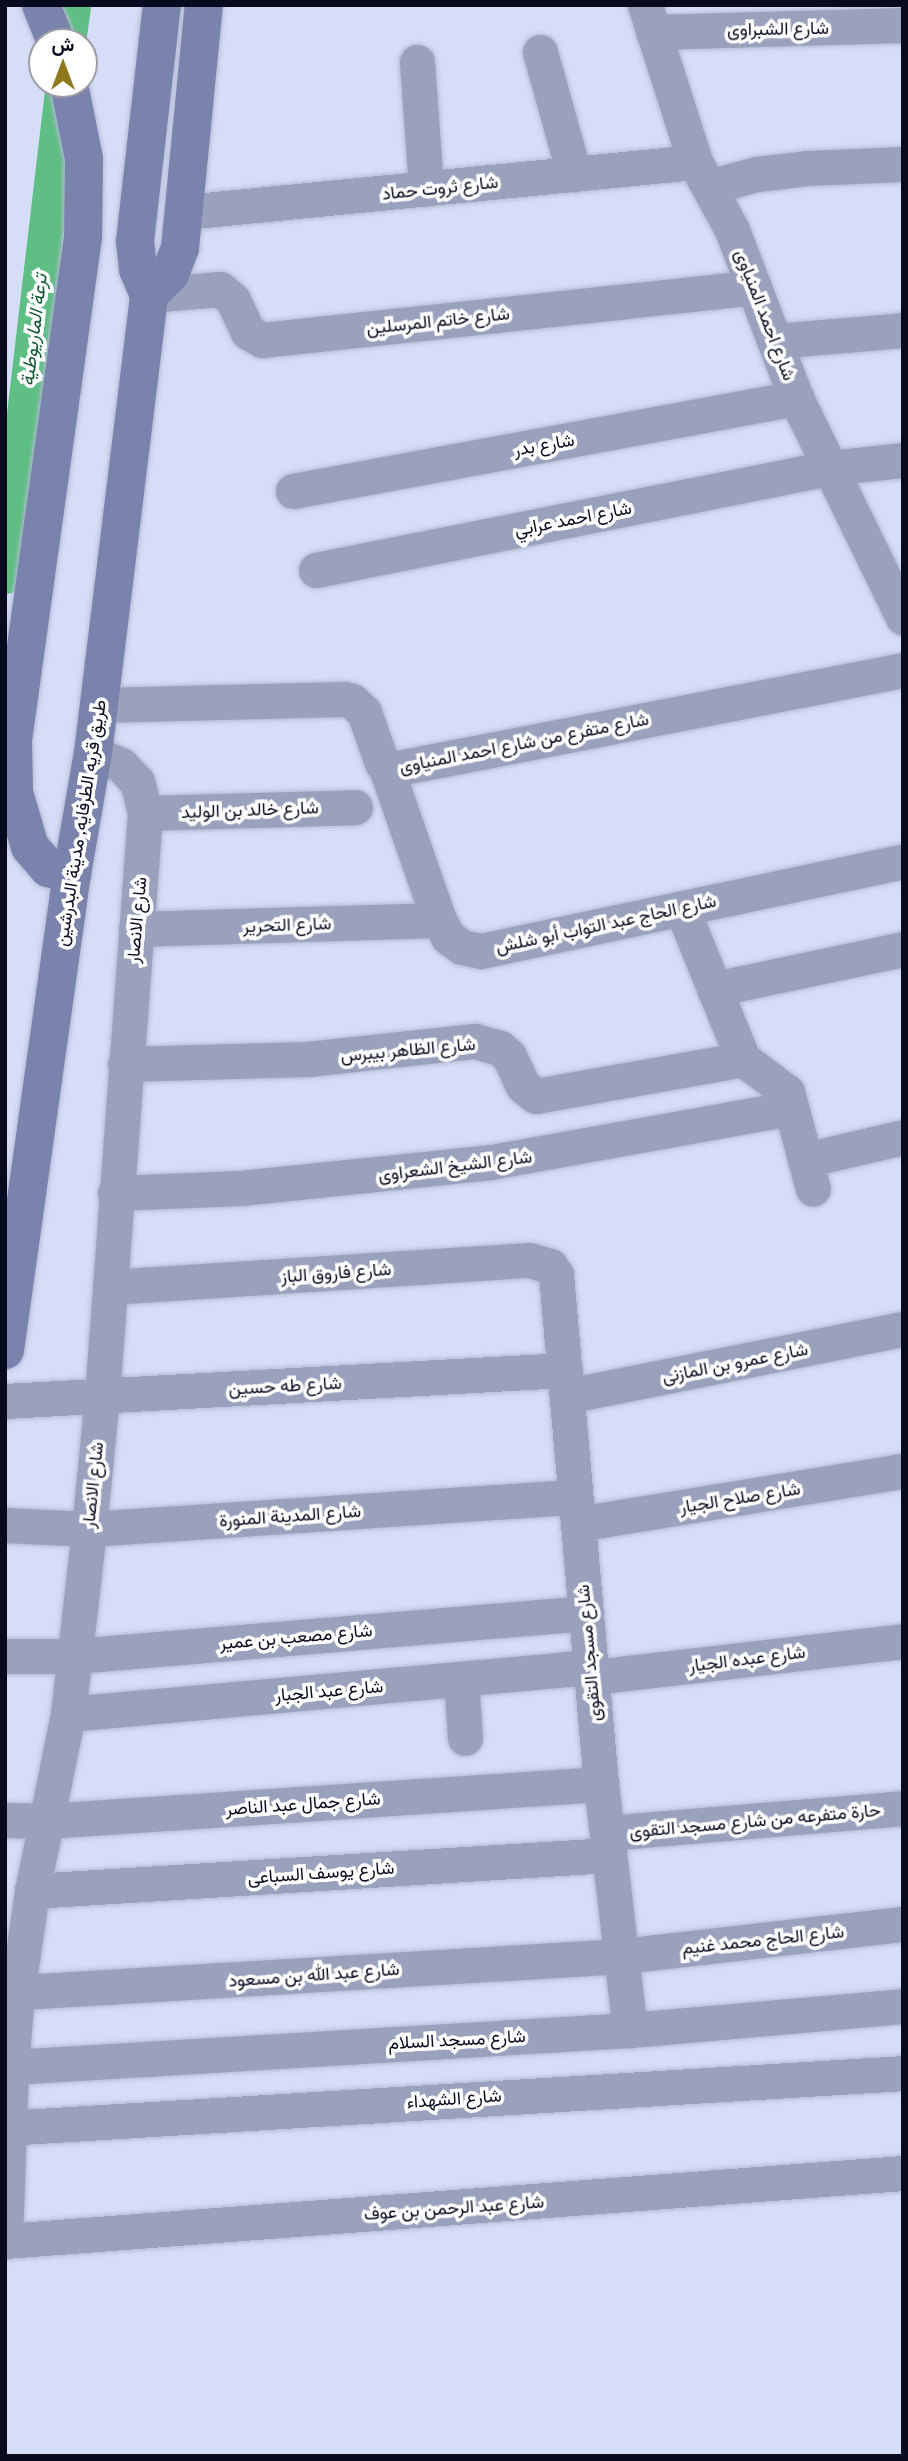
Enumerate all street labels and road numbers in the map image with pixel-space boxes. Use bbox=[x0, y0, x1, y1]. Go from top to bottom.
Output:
street label: شارع الشبراوى bbox=[727, 17, 829, 41]
street label: شارع ثروت حماد bbox=[381, 171, 499, 205]
street label: شارع احمد المنياوى bbox=[730, 246, 800, 384]
street label: شارع خاتم المرسلين bbox=[365, 303, 511, 339]
street label: شارع بدر bbox=[512, 429, 576, 461]
street label: شارع احمد عرابي bbox=[513, 497, 633, 541]
street label: طريق قريه الطرفايه, مدينة البدرشين bbox=[51, 698, 111, 948]
street label: شارع متفرع من شارع احمد المنياوى bbox=[397, 708, 651, 778]
street label: شارع خالد بن الوليد bbox=[181, 797, 319, 823]
street label: شارع الانصار bbox=[122, 876, 152, 964]
street label: شارع الحاج عبد التواب أبو شلش bbox=[494, 890, 718, 958]
street label: شارع التحرير bbox=[242, 913, 332, 937]
street label: شارع الظاهر بيبرس bbox=[340, 1033, 476, 1067]
street label: شارع الشيخ الشعراوى bbox=[377, 1146, 533, 1186]
street label: شارع فاروق الباز bbox=[280, 1258, 392, 1288]
street label: شارع عمرو بن المازنى bbox=[660, 1338, 810, 1388]
street label: شارع طه حسين bbox=[228, 1372, 342, 1400]
street label: شارع الانصار bbox=[78, 1441, 108, 1529]
street label: شارع صلاح الجيار bbox=[678, 1478, 802, 1518]
street label: شارع المدينة المنورة bbox=[218, 1500, 362, 1532]
street label: شارع مسجد التقوى bbox=[572, 1584, 606, 1722]
street label: شارع مصعب بن عمير bbox=[219, 1620, 373, 1654]
street label: شارع عبده الجيار bbox=[687, 1641, 807, 1677]
street label: شارع عبد الجبار bbox=[274, 1675, 384, 1707]
street label: شارع جمال عبد الناصر bbox=[225, 1788, 381, 1820]
street label: حارة متفرعه من شارع مسجد التقوى bbox=[628, 1799, 882, 1843]
street label: شارع يوسف السباعى bbox=[247, 1857, 395, 1889]
street label: شارع الحاج محمد غنيم bbox=[681, 1921, 845, 1959]
street label: شارع عبد الله بن مسعود bbox=[228, 1958, 400, 1992]
street label: شارع مسجد السلام bbox=[388, 2026, 526, 2054]
street label: شارع الشهداء bbox=[406, 2085, 502, 2113]
street label: شارع عبد الرحمن بن عوف bbox=[363, 2191, 545, 2225]

